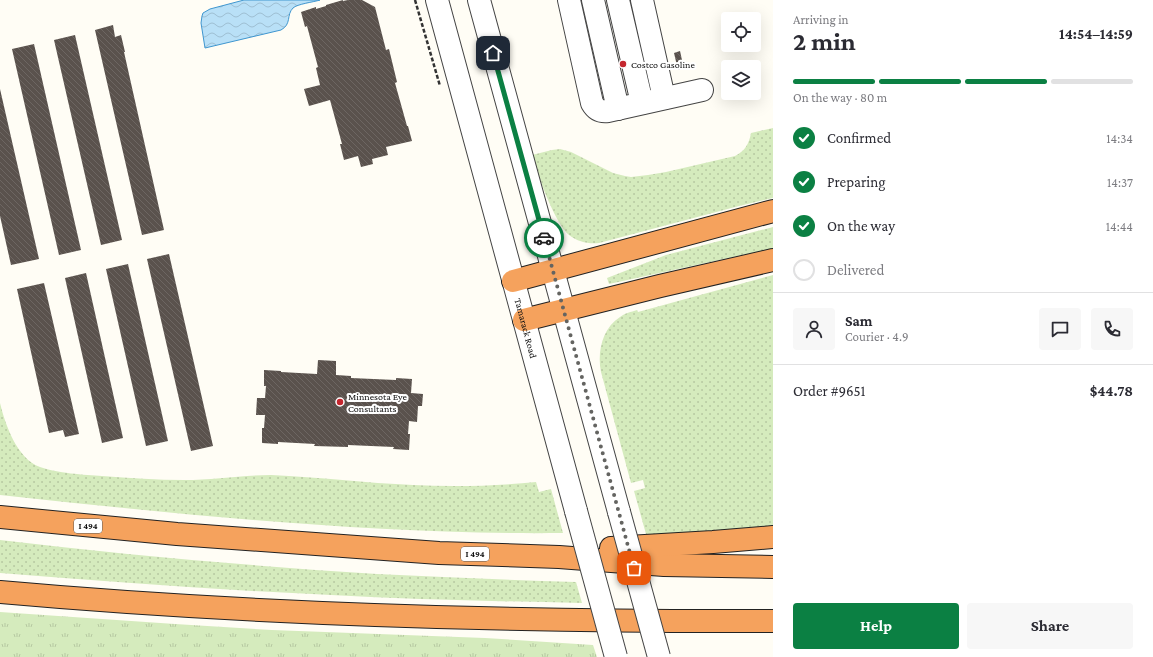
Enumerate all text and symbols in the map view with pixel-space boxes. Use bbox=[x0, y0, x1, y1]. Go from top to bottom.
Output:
map controls bbox=[721, 12, 761, 100]
button: locate bbox=[721, 12, 761, 52]
text: Arriving in bbox=[793, 12, 849, 27]
text: 14:54–14:59 bbox=[1059, 26, 1133, 42]
text: 2 min bbox=[793, 27, 856, 56]
pin bbox=[476, 36, 510, 70]
icon: home bbox=[482, 42, 504, 64]
marker: Costco Gasoline bbox=[618, 59, 628, 69]
place label: Costco Gasoline bbox=[631, 59, 695, 70]
button: layers bbox=[721, 60, 761, 100]
text: On the way · 80 m bbox=[793, 90, 887, 105]
icon: check bbox=[793, 127, 815, 149]
text: Confirmed bbox=[827, 130, 891, 146]
text: 14:34 bbox=[1106, 131, 1133, 146]
icon: check bbox=[793, 171, 815, 193]
text: Preparing bbox=[827, 174, 886, 190]
text: 14:37 bbox=[1107, 175, 1133, 190]
icon: check bbox=[793, 215, 815, 237]
courier bbox=[524, 218, 564, 258]
text: On the way bbox=[827, 218, 895, 234]
text: 14:44 bbox=[1106, 219, 1133, 234]
icon: car bbox=[533, 227, 555, 249]
text: Delivered bbox=[827, 262, 884, 278]
street label: Tamarack Road bbox=[512, 297, 539, 360]
button: person bbox=[793, 308, 835, 350]
button: chat bbox=[1039, 308, 1081, 350]
button: phone bbox=[1091, 308, 1133, 350]
text: Sam bbox=[845, 313, 873, 329]
text: Courier · 4.9 bbox=[845, 329, 909, 344]
text: Order #9651 bbox=[793, 383, 865, 399]
text: $44.78 bbox=[1090, 383, 1133, 399]
place label: Minnesota Eye Consultants bbox=[348, 391, 407, 414]
marker: Minnesota Eye Consultants bbox=[335, 397, 345, 407]
road number: I 494 bbox=[74, 519, 102, 533]
road number: I 494 bbox=[461, 547, 489, 561]
pin bbox=[617, 551, 651, 585]
icon: bag bbox=[623, 557, 645, 579]
button: Help bbox=[793, 603, 959, 649]
button: Share bbox=[967, 603, 1133, 649]

